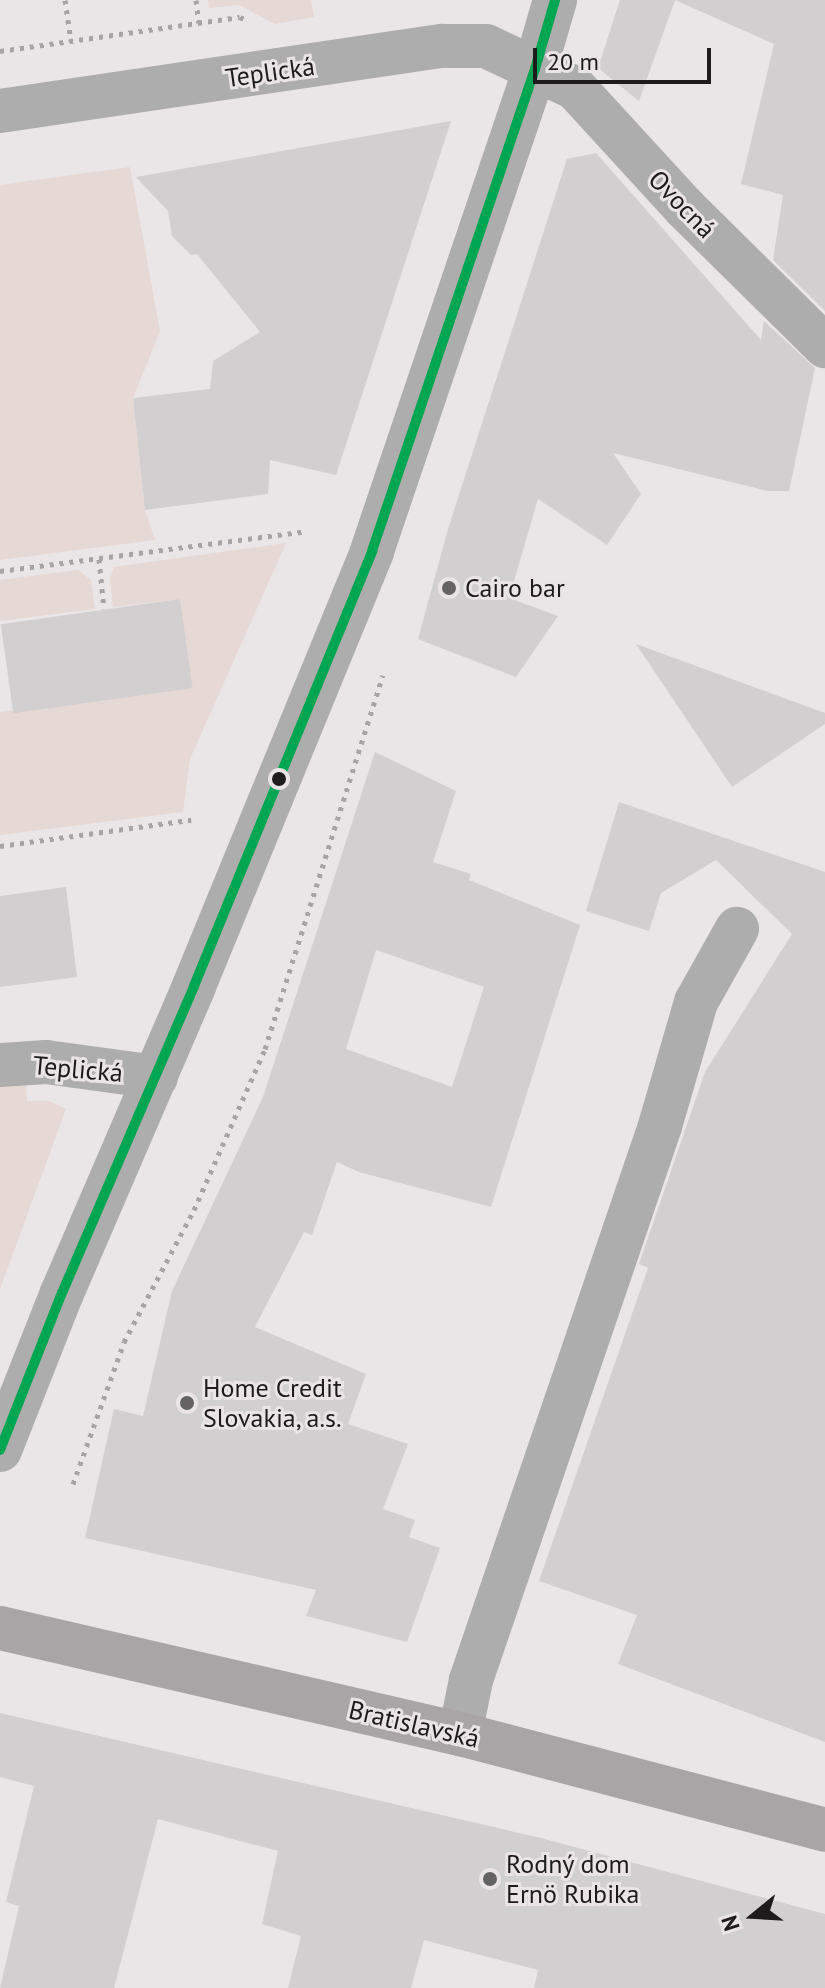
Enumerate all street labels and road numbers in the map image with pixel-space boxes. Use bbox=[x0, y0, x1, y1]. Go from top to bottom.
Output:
street label: Teplická bbox=[223, 50, 317, 94]
street label: Ovocná bbox=[642, 164, 722, 244]
street label: Teplická bbox=[32, 1050, 124, 1088]
street label: Bratislavská bbox=[346, 1694, 482, 1754]

